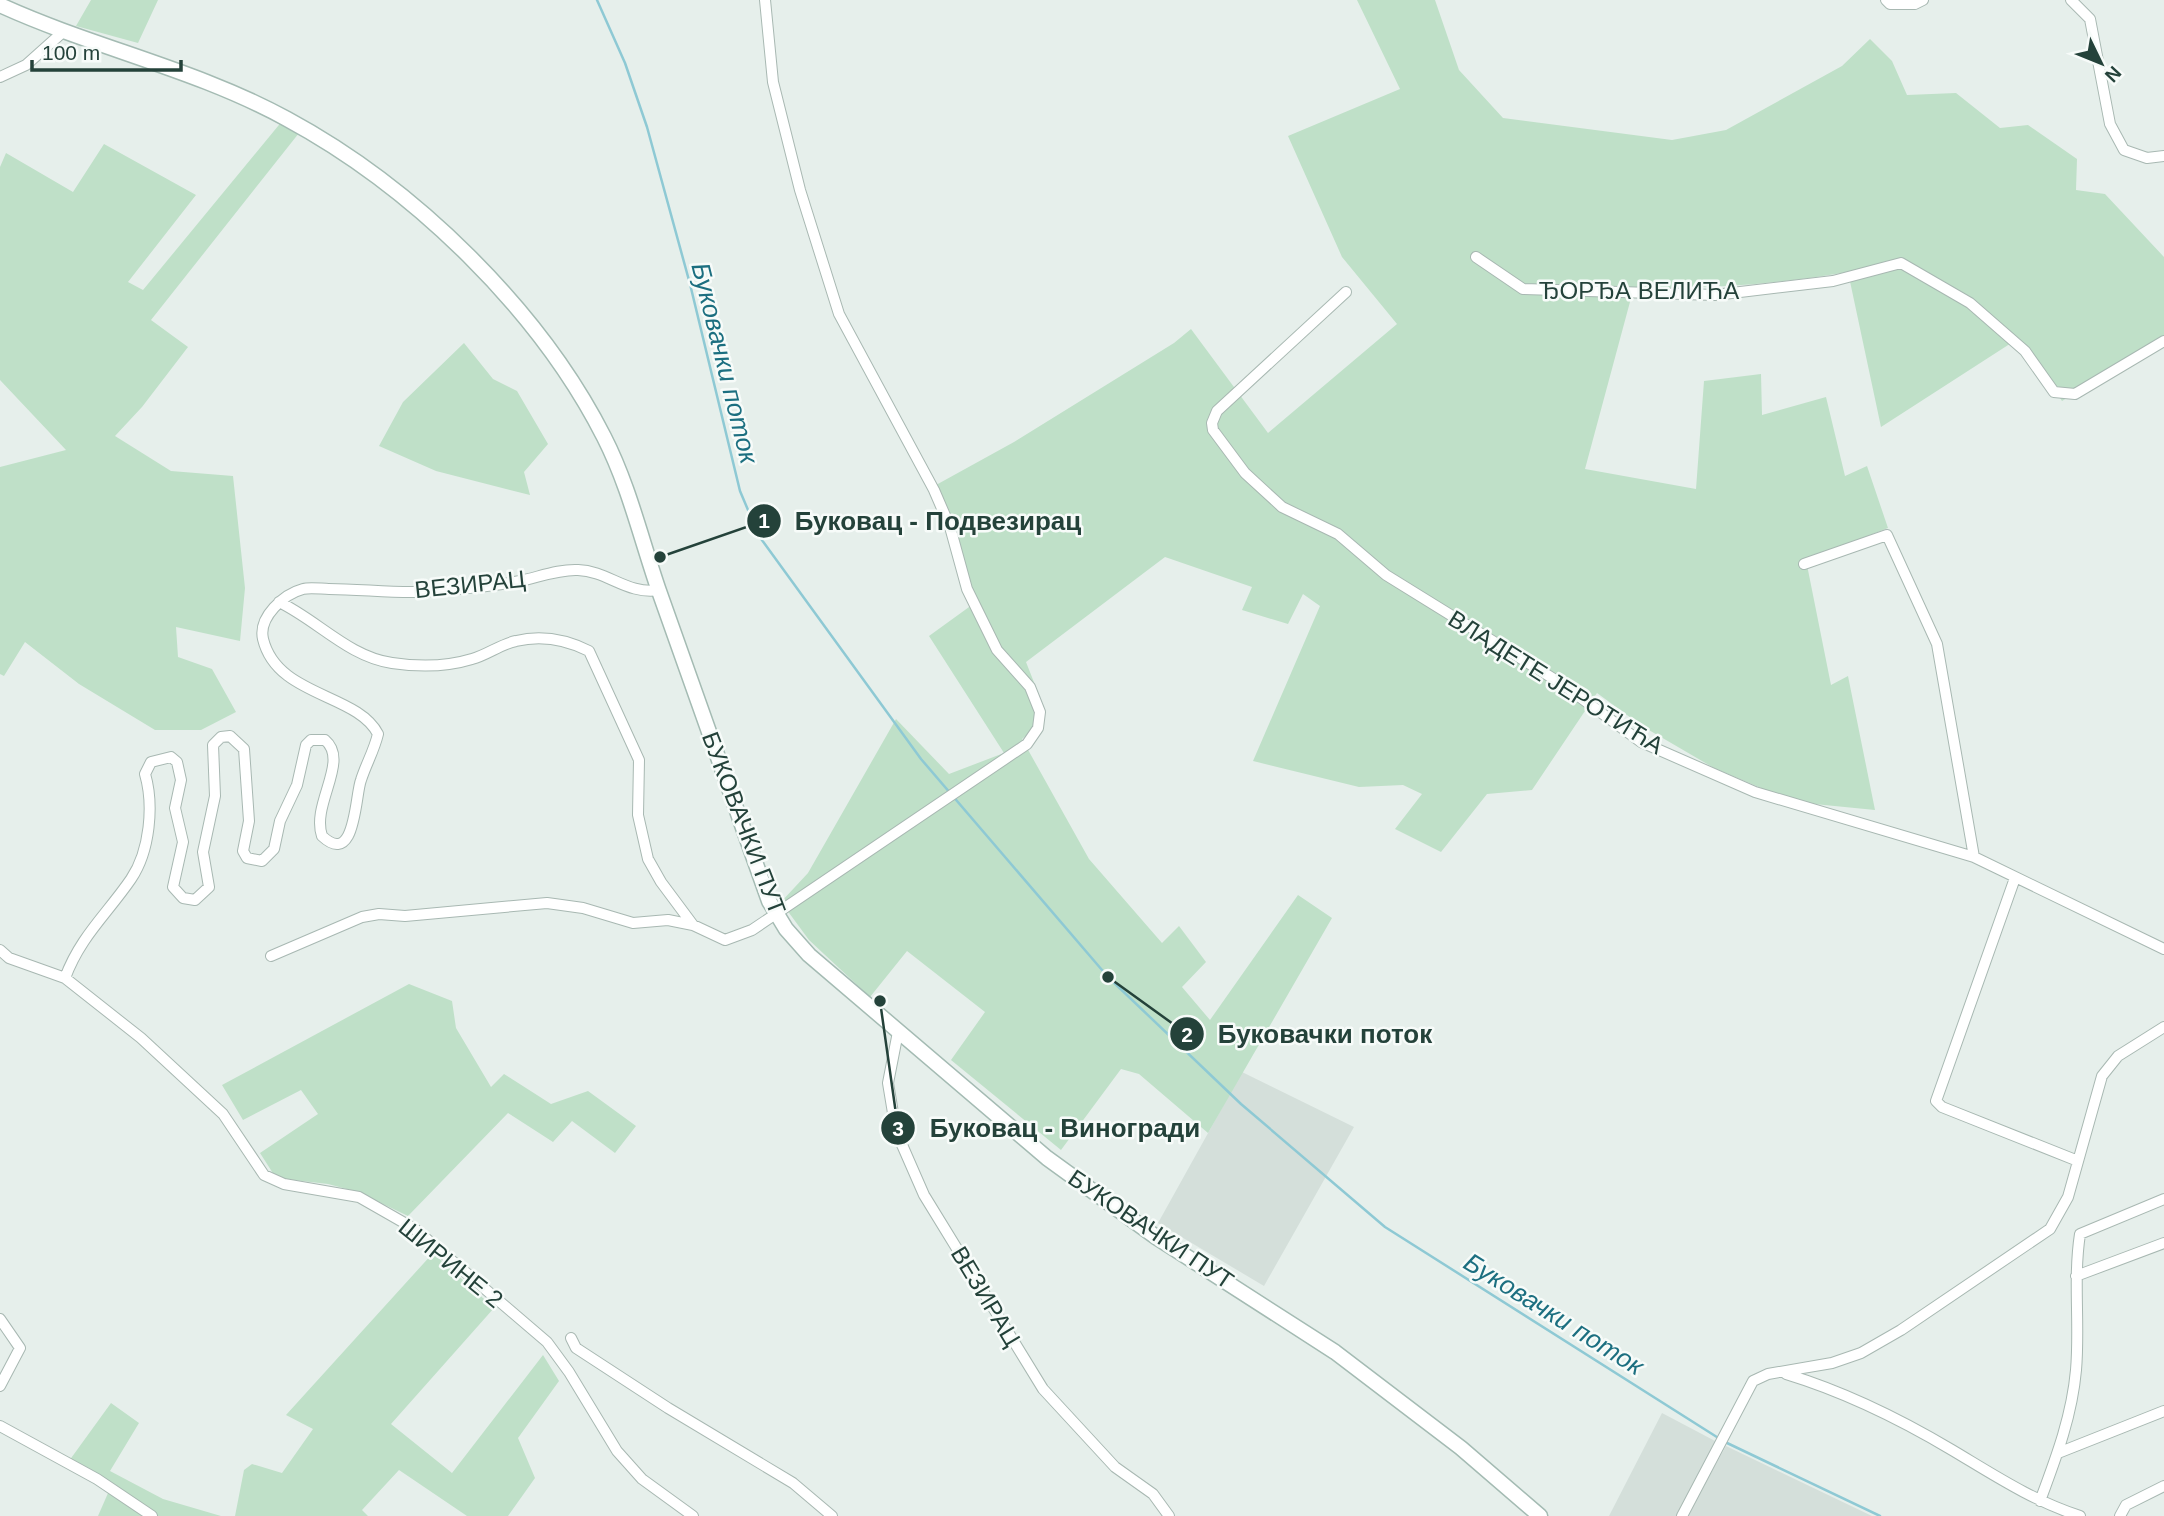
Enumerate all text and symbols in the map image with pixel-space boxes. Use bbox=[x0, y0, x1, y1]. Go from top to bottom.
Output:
scale bar bbox=[32, 28, 180, 72]
north arrow bbox=[2066, 28, 2136, 98]
text: 100 m bbox=[42, 41, 100, 64]
text: N bbox=[2101, 62, 2125, 86]
water label: Буковачки поток bbox=[686, 259, 765, 468]
street label: ЂОРЂА ВЕЛИЋА bbox=[1539, 277, 1739, 304]
callout: Буковац - Подвезирац bbox=[746, 497, 1096, 544]
text: Буковац - Подвезирац bbox=[795, 506, 1081, 536]
text: 1 bbox=[758, 509, 770, 532]
street label: ВЕЗИРАЦ bbox=[413, 565, 527, 603]
street label: ВЛАДЕТЕ ЈЕРОТИЋА bbox=[1443, 605, 1669, 759]
street label: БУКОВАЧКИ ПУТ bbox=[697, 728, 791, 918]
callout: Буковачки поток bbox=[1169, 1011, 1447, 1058]
text: Буковачки поток bbox=[1218, 1019, 1433, 1049]
text: 2 bbox=[1181, 1023, 1193, 1046]
callout: Буковац - Виногради bbox=[881, 1105, 1214, 1152]
text: Буковац - Виногради bbox=[930, 1113, 1200, 1143]
text: 3 bbox=[892, 1117, 904, 1140]
street label: БУКОВАЧКИ ПУТ bbox=[1063, 1164, 1239, 1294]
street label: ШИРИНЕ 2 bbox=[394, 1213, 508, 1313]
street label: ВЕЗИРАЦ bbox=[946, 1241, 1026, 1351]
water label: Буковачки поток bbox=[1459, 1247, 1651, 1382]

